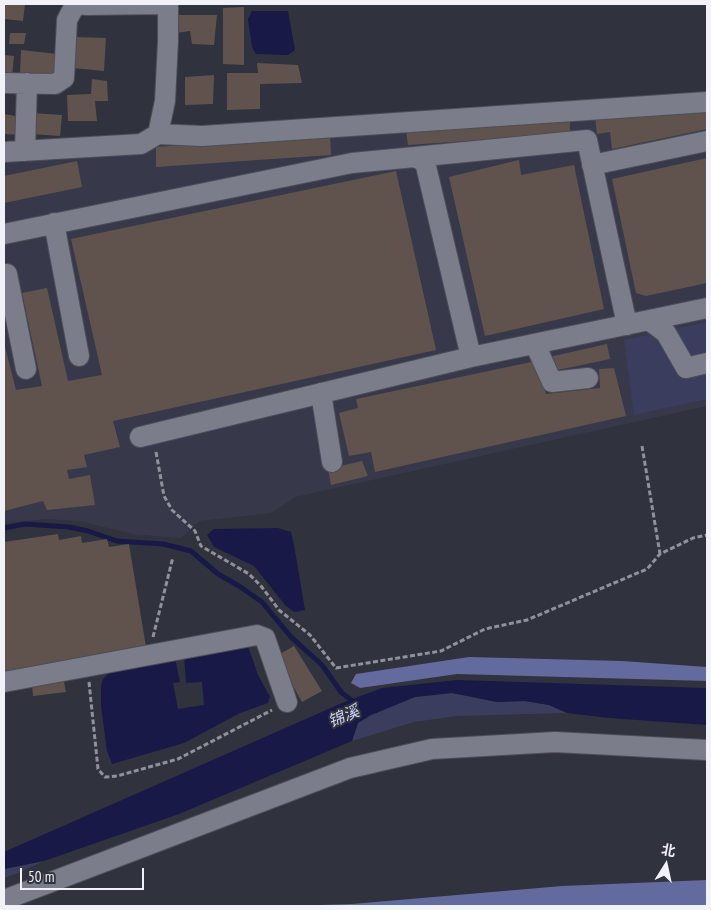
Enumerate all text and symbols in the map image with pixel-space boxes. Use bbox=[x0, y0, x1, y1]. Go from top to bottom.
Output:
water label: 锦溪 bbox=[326, 702, 362, 732]
north arrow bbox=[641, 840, 691, 890]
text: 北 bbox=[660, 840, 677, 860]
scale bar bbox=[22, 858, 146, 890]
text: 50 m bbox=[28, 867, 54, 886]

